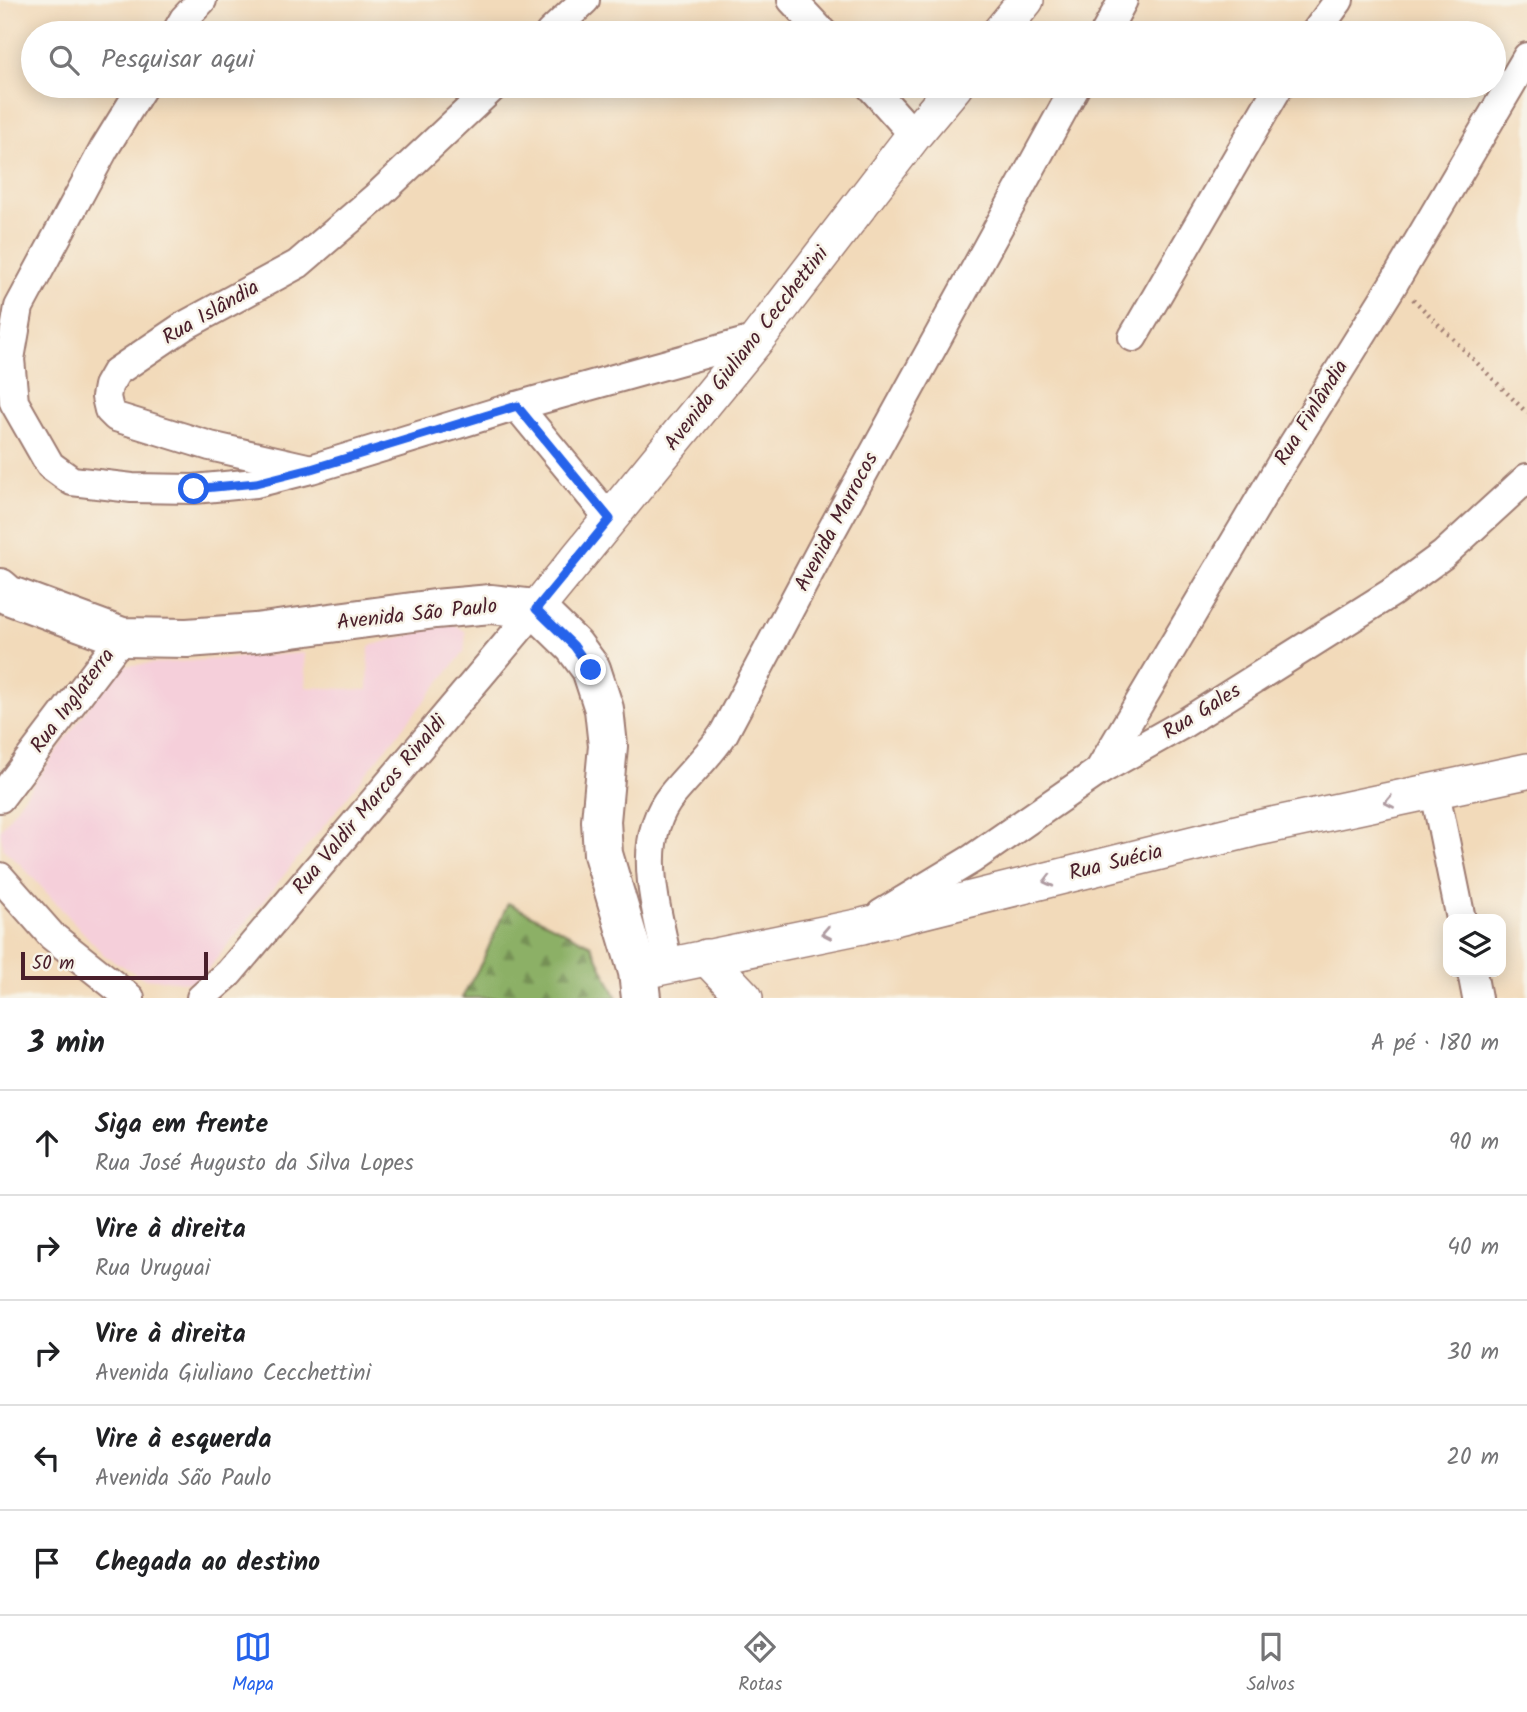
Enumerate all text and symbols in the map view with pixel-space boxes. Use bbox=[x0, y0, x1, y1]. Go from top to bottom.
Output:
search box bbox=[21, 21, 1506, 98]
text: Pesquisar aqui bbox=[101, 39, 254, 81]
icon: search bbox=[45, 41, 83, 79]
street label: Avenida Giuliano Cecchettini bbox=[656, 239, 838, 458]
street label: Rua Islândia bbox=[156, 272, 266, 354]
street label: Rua Finlândia bbox=[1266, 354, 1358, 472]
street label: Avenida Marrocos bbox=[786, 446, 888, 598]
route start bbox=[178, 473, 209, 504]
street label: Avenida São Paulo bbox=[335, 590, 499, 640]
street label: Rua Inglaterra bbox=[22, 641, 124, 761]
route end bbox=[575, 654, 606, 685]
street label: Rua Gales bbox=[1156, 675, 1248, 749]
street label: Rua Valdir Marcos Rinaldi bbox=[285, 707, 456, 902]
one-way arrow bbox=[1383, 793, 1395, 808]
street label: Rua Suécia bbox=[1066, 835, 1166, 891]
one-way arrow bbox=[1042, 873, 1054, 887]
map controls bbox=[1443, 914, 1506, 977]
button: layers bbox=[1443, 914, 1506, 977]
one-way arrow bbox=[820, 925, 832, 940]
scale bar bbox=[21, 949, 208, 981]
text: 50 m bbox=[32, 949, 74, 979]
text: 3 min bbox=[28, 1020, 105, 1068]
text: A pé · 180 m bbox=[1371, 1026, 1499, 1062]
text: Siga em frente bbox=[95, 1104, 268, 1146]
icon: ahead bbox=[28, 1124, 66, 1162]
text: 90 m bbox=[1449, 1125, 1499, 1161]
text: Rua José Augusto da Silva Lopes bbox=[95, 1146, 414, 1182]
text: Vire à direita bbox=[95, 1209, 246, 1251]
icon: right bbox=[28, 1229, 66, 1267]
text: 40 m bbox=[1447, 1230, 1499, 1266]
text: Rua Uruguai bbox=[95, 1251, 210, 1287]
text: Vire à direita bbox=[95, 1314, 246, 1356]
icon: right bbox=[28, 1334, 66, 1372]
text: 30 m bbox=[1447, 1335, 1499, 1371]
text: Avenida Giuliano Cecchettini bbox=[95, 1356, 371, 1392]
text: Vire à esquerda bbox=[95, 1419, 272, 1461]
icon: left bbox=[28, 1439, 66, 1477]
text: 20 m bbox=[1447, 1440, 1499, 1476]
text: Avenida São Paulo bbox=[95, 1461, 271, 1497]
text: Chegada ao destino bbox=[95, 1542, 320, 1584]
icon: arrive bbox=[28, 1544, 66, 1582]
tab: Mapa bbox=[232, 1628, 274, 1700]
tab: Rotas bbox=[738, 1628, 782, 1700]
tab: Salvos bbox=[1247, 1628, 1295, 1700]

